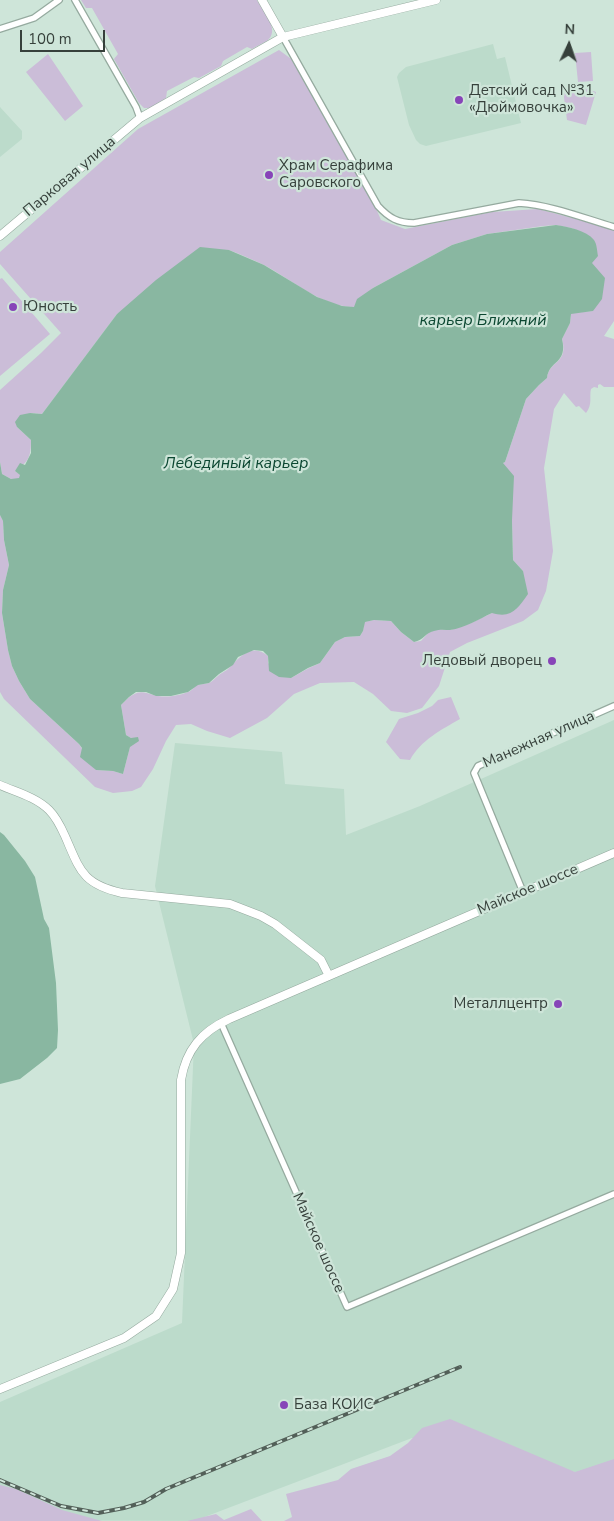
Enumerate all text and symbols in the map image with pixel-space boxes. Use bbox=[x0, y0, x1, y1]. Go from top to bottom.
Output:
scale bar bbox=[22, 20, 108, 52]
north arrow bbox=[544, 20, 594, 70]
text: N bbox=[564, 20, 576, 39]
text: 100 m bbox=[28, 29, 72, 49]
place label: Детский сад №31 «Дюймовочка» bbox=[469, 82, 594, 117]
marker: Детский сад №31 «Дюймовочка» bbox=[453, 94, 465, 106]
street label: Парковая улица bbox=[20, 133, 120, 221]
place label: Храм Серафима Саровского bbox=[279, 157, 393, 192]
marker: Храм Серафима Саровского bbox=[263, 169, 275, 181]
place label: Юность bbox=[23, 298, 77, 316]
marker: Юность bbox=[7, 301, 19, 313]
water label: карьер Ближний bbox=[419, 311, 547, 331]
water label: Лебединый карьер bbox=[164, 454, 308, 474]
place label: Ледовый дворец bbox=[422, 652, 542, 670]
marker: Ледовый дворец bbox=[546, 655, 558, 667]
street label: Манежная улица bbox=[480, 707, 598, 773]
street label: Майское шоссе bbox=[475, 861, 581, 919]
place label: Металлцентр bbox=[454, 995, 548, 1013]
marker: Металлцентр bbox=[552, 998, 564, 1010]
street label: Майское шоссе bbox=[288, 1190, 348, 1296]
place label: База КОИС bbox=[294, 1396, 374, 1414]
marker: База КОИС bbox=[278, 1399, 290, 1411]

